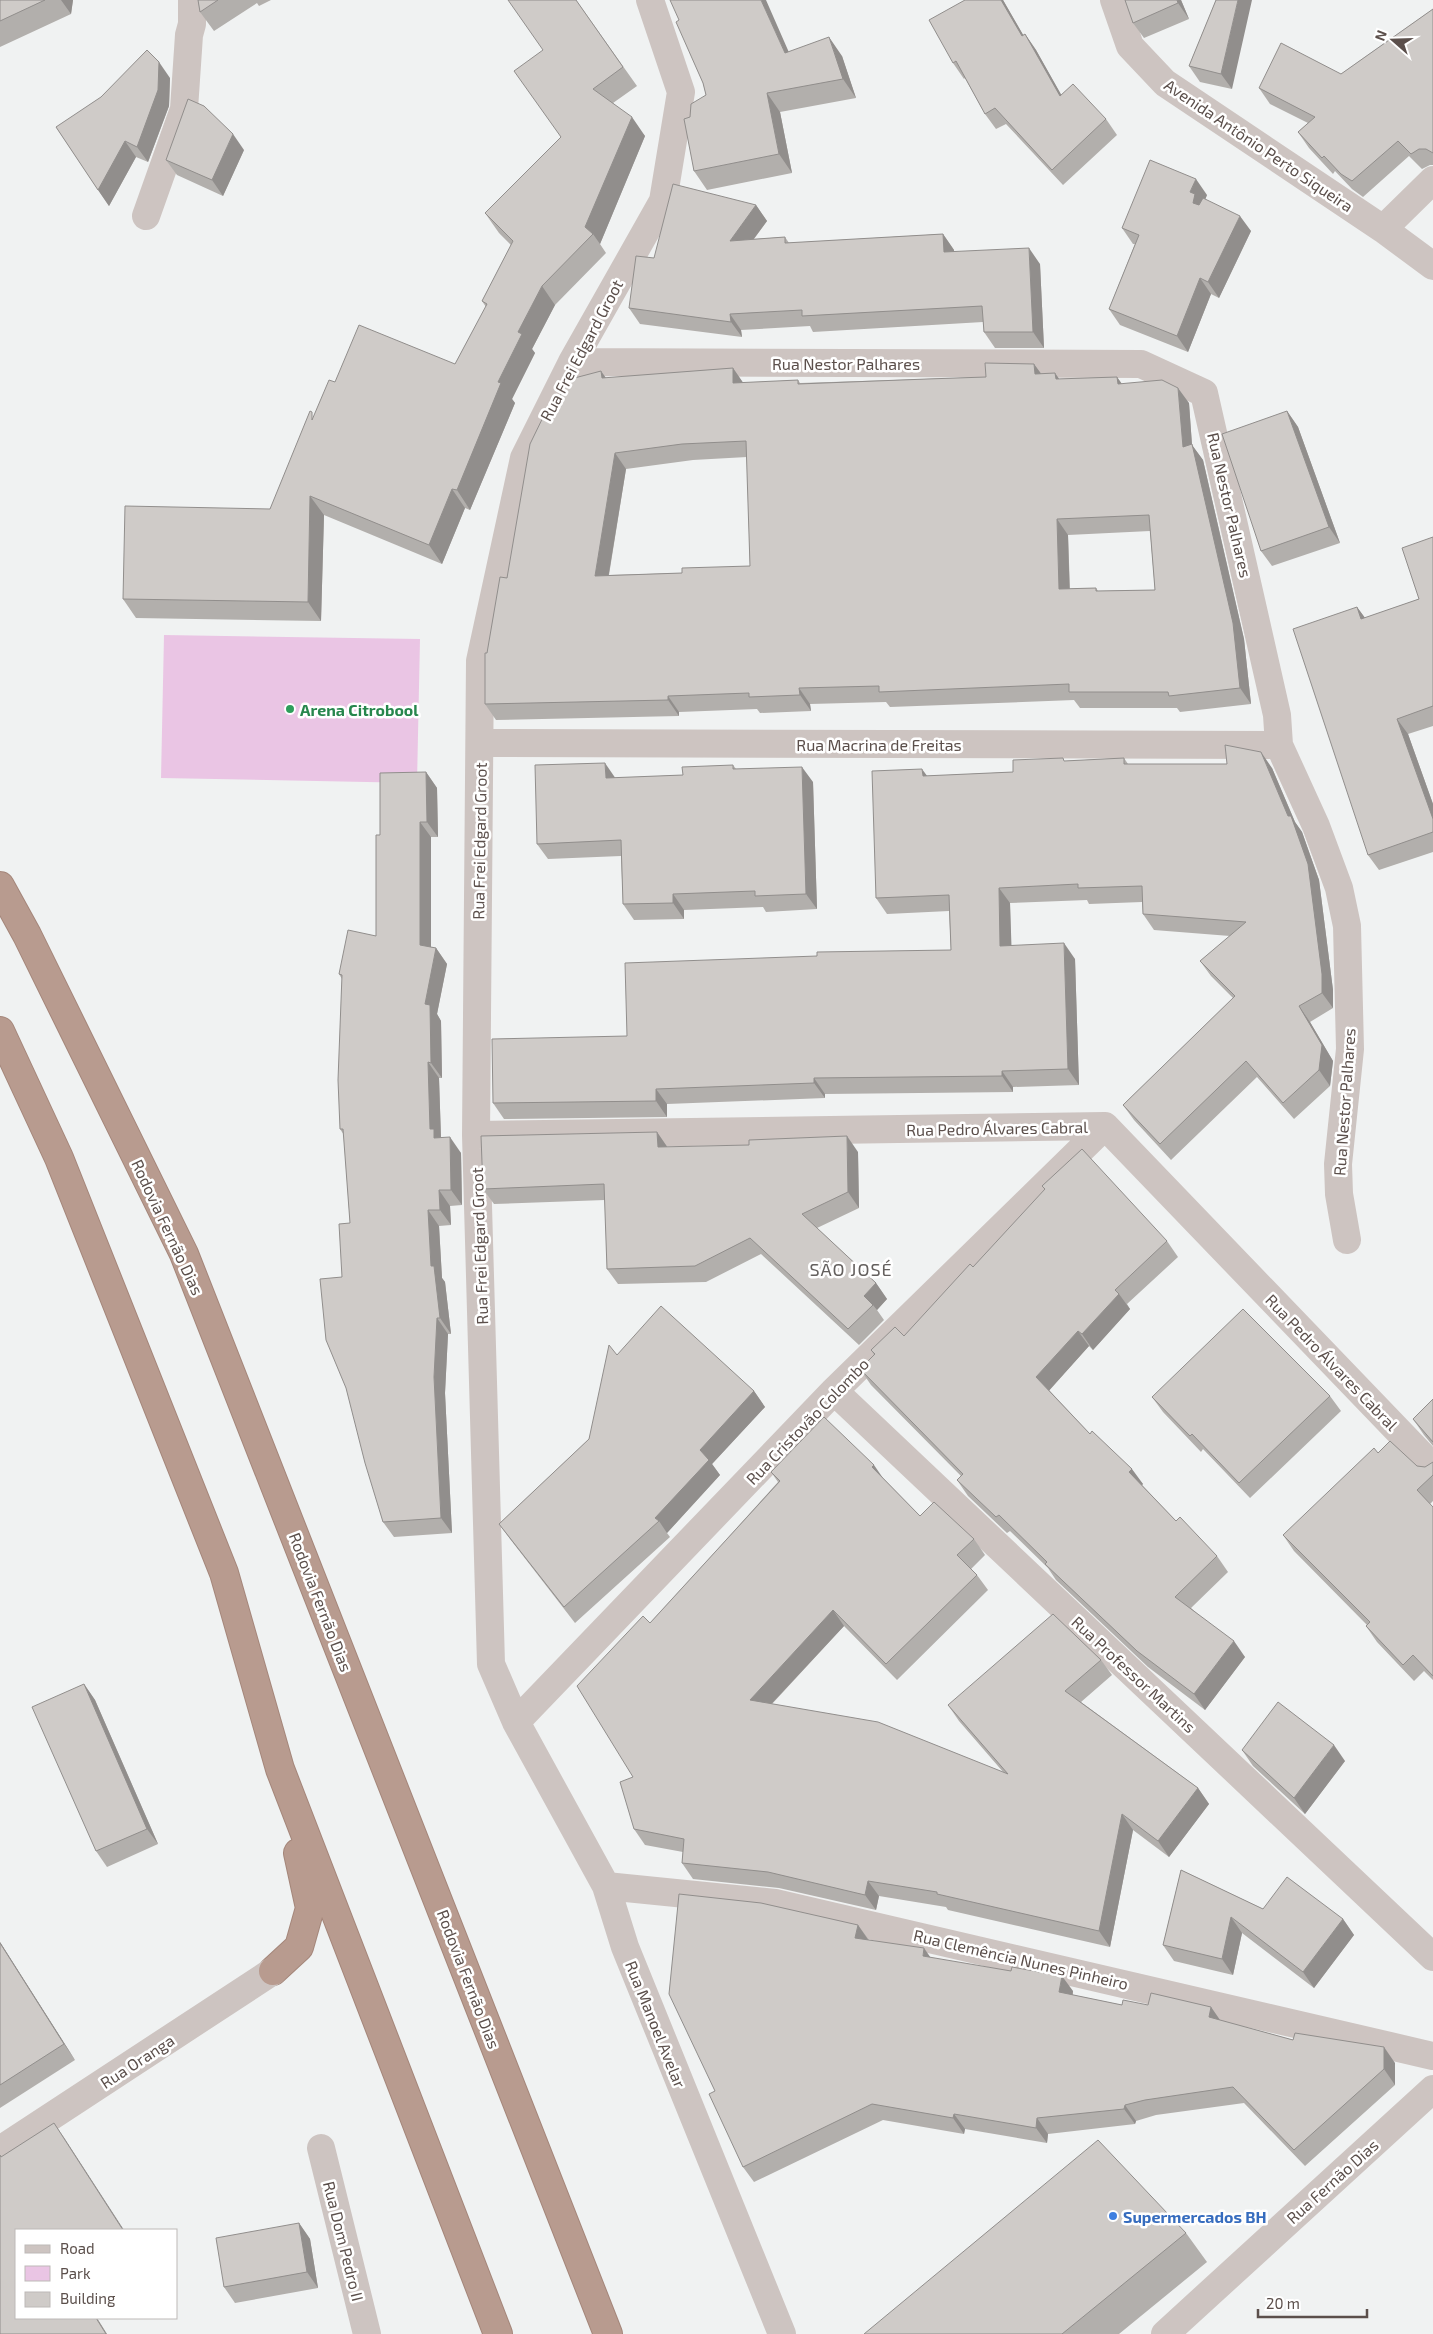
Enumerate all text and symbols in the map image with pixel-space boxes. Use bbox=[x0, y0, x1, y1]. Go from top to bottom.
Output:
north arrow bbox=[1368, 15, 1418, 65]
text: N bbox=[1371, 28, 1390, 43]
street label: Avenida Antônio Perto Siqueira bbox=[1161, 75, 1357, 215]
street label: Rua Frei Edgard Groot bbox=[536, 276, 626, 424]
street label: Rua Nestor Palhares bbox=[772, 354, 920, 373]
street label: Rua Nestor Palhares bbox=[1204, 431, 1256, 579]
place label: Arena Citrobool bbox=[300, 700, 419, 719]
marker: Arena Citrobool bbox=[284, 703, 296, 715]
street label: Rua Macrina de Freitas bbox=[796, 735, 962, 754]
street label: Rua Frei Edgard Groot bbox=[468, 762, 490, 920]
street label: Rua Nestor Palhares bbox=[1329, 1027, 1359, 1177]
street label: Rua Pedro Álvares Cabral bbox=[906, 1117, 1088, 1139]
street label: Rodovia Fernão Dias bbox=[128, 1156, 208, 1298]
street label: Rua Frei Edgard Groot bbox=[467, 1167, 491, 1325]
district label: SÃO JOSÉ bbox=[809, 1258, 893, 1280]
street label: Rua Pedro Álvares Cabral bbox=[1262, 1290, 1402, 1434]
street label: Rua Cristovão Colombo bbox=[742, 1354, 872, 1488]
street label: Rodovia Fernão Dias bbox=[286, 1530, 356, 1674]
street label: Rua Professor Martins bbox=[1068, 1612, 1200, 1736]
street label: Rodovia Fernão Dias bbox=[434, 1907, 504, 2051]
street label: Rua Clemência Nunes Pinheiro bbox=[912, 1925, 1130, 1993]
street label: Rua Manoel Avelar bbox=[622, 1958, 690, 2091]
street label: Rua Oranga bbox=[97, 2030, 177, 2092]
street label: Rua Fernão Dias bbox=[1282, 2135, 1382, 2227]
street label: Rua Dom Pedro II bbox=[320, 2179, 368, 2303]
place label: Supermercados BH bbox=[1123, 2207, 1267, 2226]
marker: Supermercados BH bbox=[1107, 2210, 1119, 2222]
legend bbox=[15, 2229, 178, 2319]
text: Road bbox=[60, 2239, 95, 2257]
text: Park bbox=[60, 2264, 91, 2282]
scale bar bbox=[1258, 2286, 1367, 2318]
text: Building bbox=[60, 2289, 116, 2307]
text: 20 m bbox=[1266, 2294, 1300, 2312]

